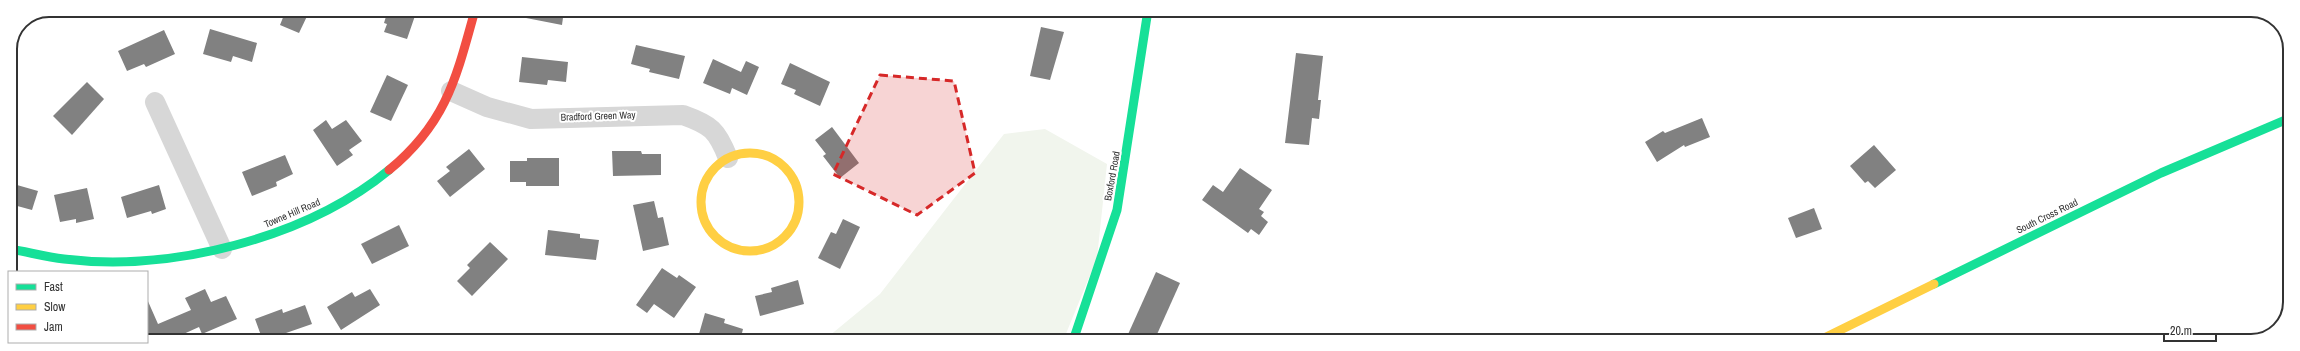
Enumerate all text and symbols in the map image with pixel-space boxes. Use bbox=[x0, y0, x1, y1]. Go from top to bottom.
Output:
street label: Bradford Green Way bbox=[560, 108, 637, 124]
street label: Boxford Road bbox=[1101, 150, 1123, 202]
street label: Towne Hill Road bbox=[262, 195, 322, 231]
street label: South Cross Road bbox=[2014, 195, 2080, 237]
legend bbox=[8, 271, 148, 343]
text: Fast bbox=[44, 279, 63, 295]
text: Slow bbox=[44, 299, 66, 315]
scale bar bbox=[2164, 317, 2216, 343]
text: Jam bbox=[44, 319, 63, 335]
text: 20 m bbox=[2170, 323, 2192, 339]

